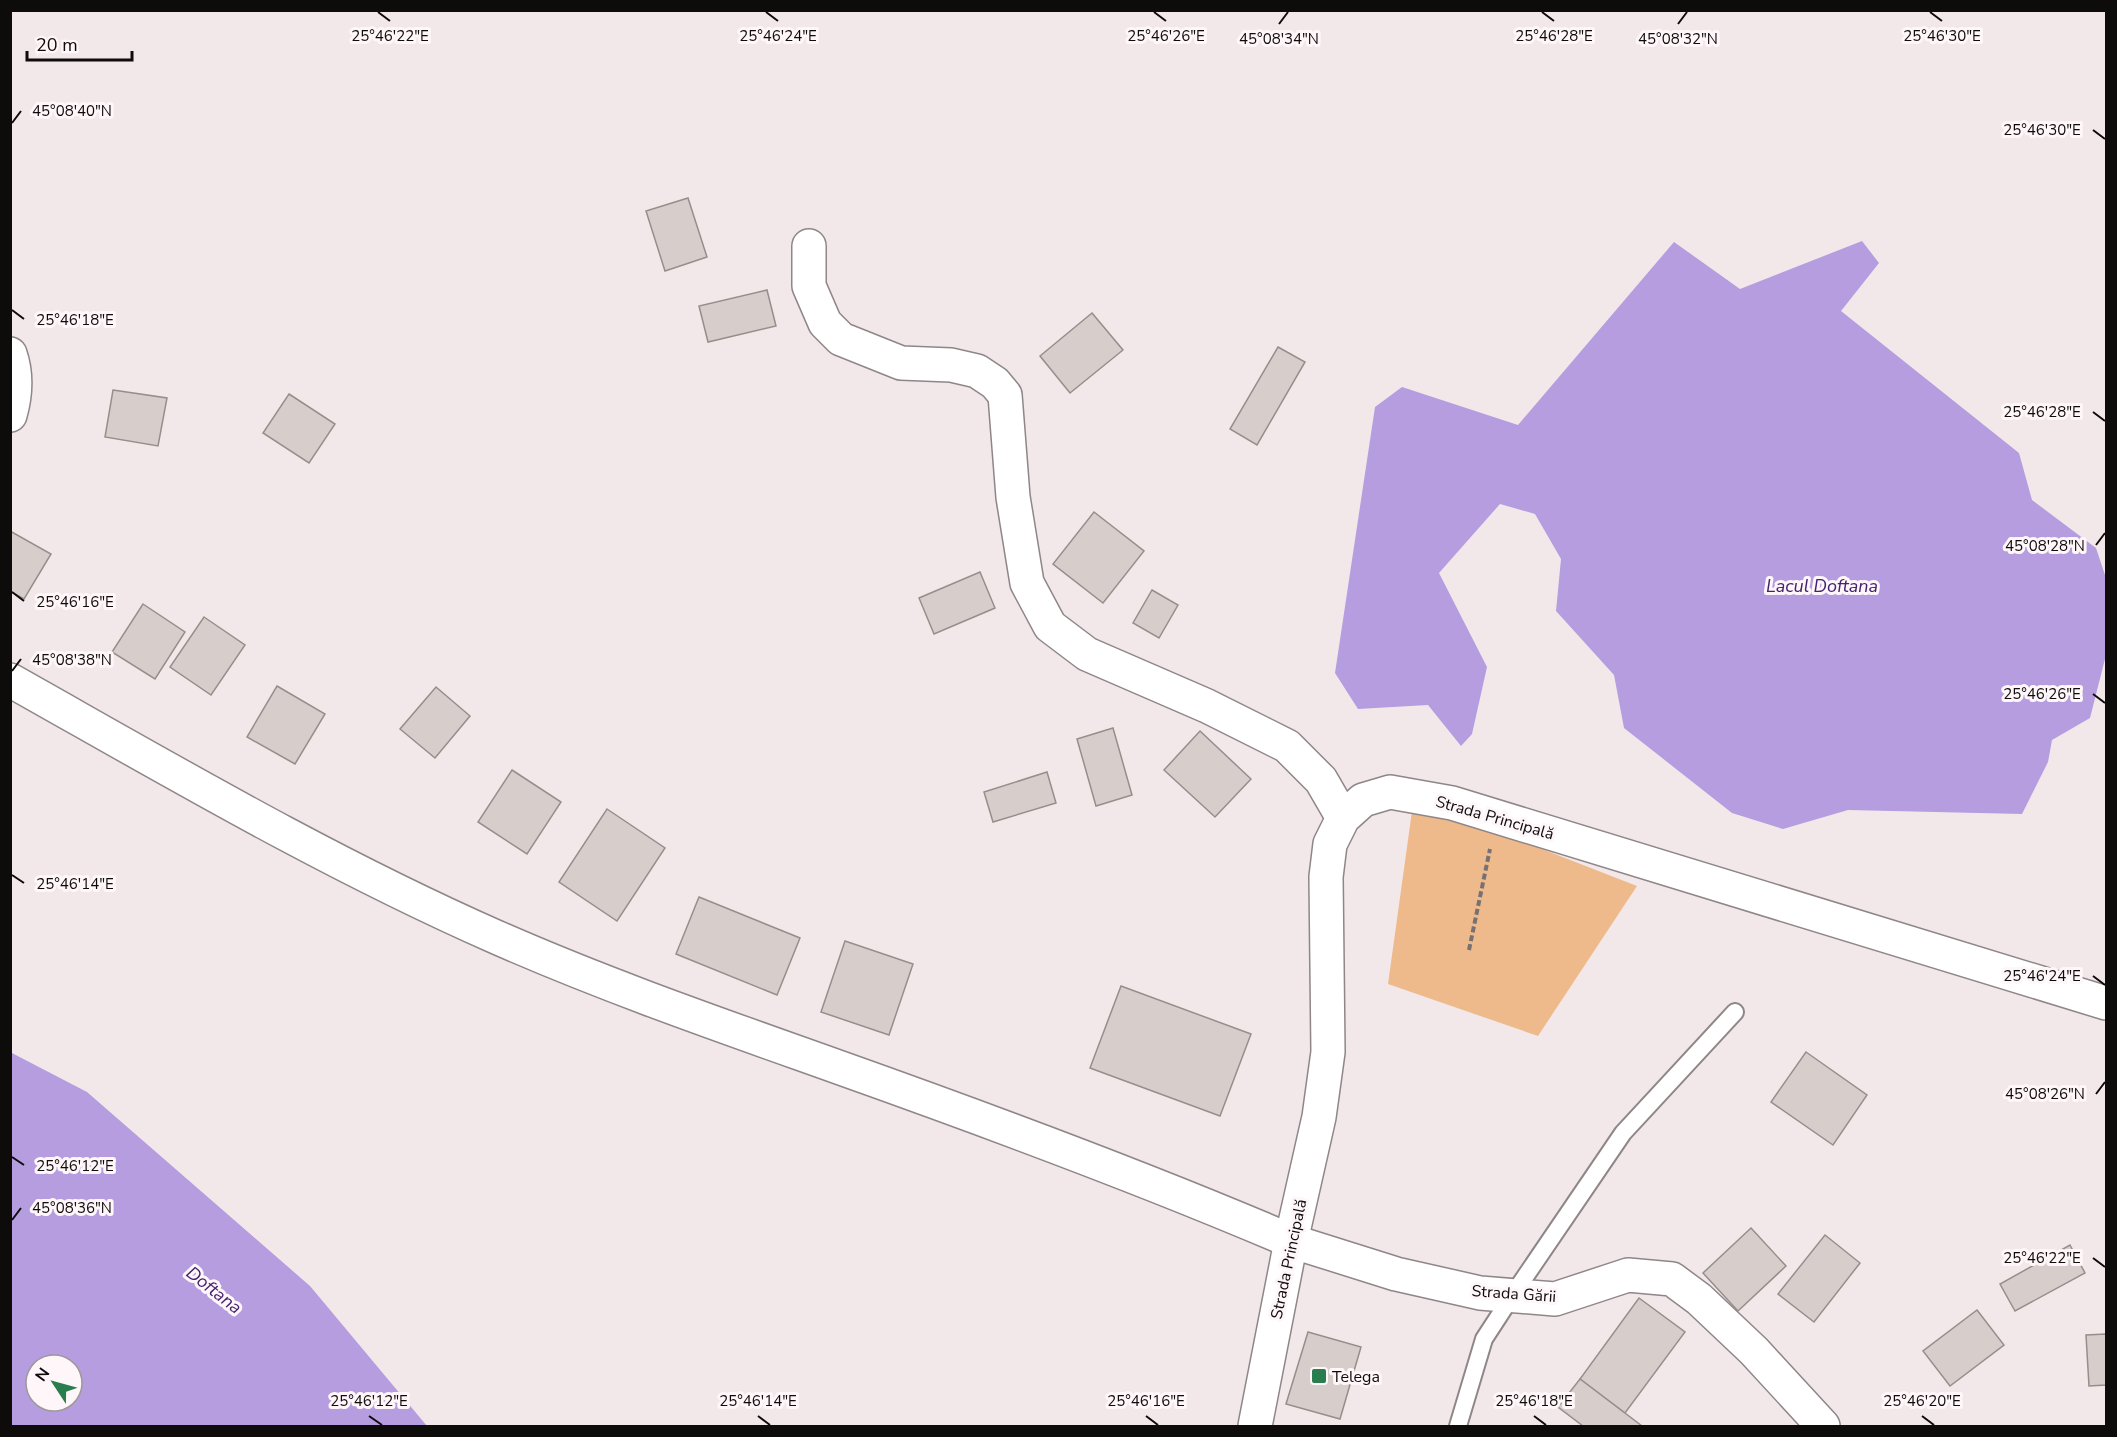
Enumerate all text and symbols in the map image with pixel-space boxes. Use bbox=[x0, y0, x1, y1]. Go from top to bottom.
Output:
scale bar bbox=[27, 24, 132, 62]
text: 25°46'22"E bbox=[351, 26, 429, 46]
text: 25°46'24"E bbox=[739, 26, 817, 46]
text: 25°46'26"E bbox=[1127, 26, 1205, 46]
text: 25°46'28"E bbox=[1515, 26, 1593, 46]
text: 25°46'30"E bbox=[1903, 26, 1981, 46]
text: 45°08'34"N bbox=[1239, 29, 1319, 49]
text: 45°08'32"N bbox=[1638, 29, 1718, 49]
text: 20 m bbox=[36, 33, 78, 57]
text: 45°08'40"N bbox=[32, 101, 112, 121]
text: 25°46'30"E bbox=[2003, 120, 2081, 140]
text: 25°46'18"E bbox=[36, 310, 114, 330]
text: 25°46'28"E bbox=[2003, 402, 2081, 422]
text: 45°08'28"N bbox=[2005, 536, 2085, 556]
water label: Lacul Doftana bbox=[1766, 574, 1878, 598]
text: 25°46'16"E bbox=[36, 592, 114, 612]
text: 45°08'38"N bbox=[32, 650, 112, 670]
text: 25°46'26"E bbox=[2003, 684, 2081, 704]
street label: Strada Principală bbox=[1433, 791, 1556, 845]
text: 25°46'14"E bbox=[36, 874, 114, 894]
text: 25°46'24"E bbox=[2003, 966, 2081, 986]
text: 45°08'26"N bbox=[2005, 1084, 2085, 1104]
text: 25°46'12"E bbox=[36, 1156, 114, 1176]
street label: Strada Principală bbox=[1266, 1197, 1312, 1321]
text: 45°08'36"N bbox=[32, 1198, 112, 1218]
text: 25°46'22"E bbox=[2003, 1248, 2081, 1268]
water label: Doftana bbox=[181, 1261, 247, 1319]
street label: Strada Gării bbox=[1471, 1280, 1557, 1308]
north arrow bbox=[24, 1353, 84, 1413]
text: N bbox=[30, 1363, 55, 1386]
place label: Telega bbox=[1332, 1366, 1380, 1388]
marker: Telega bbox=[1310, 1367, 1328, 1385]
text: 25°46'12"E bbox=[330, 1391, 408, 1411]
text: 25°46'14"E bbox=[719, 1391, 797, 1411]
text: 25°46'16"E bbox=[1107, 1391, 1185, 1411]
text: 25°46'18"E bbox=[1495, 1391, 1573, 1411]
text: 25°46'20"E bbox=[1883, 1391, 1961, 1411]

